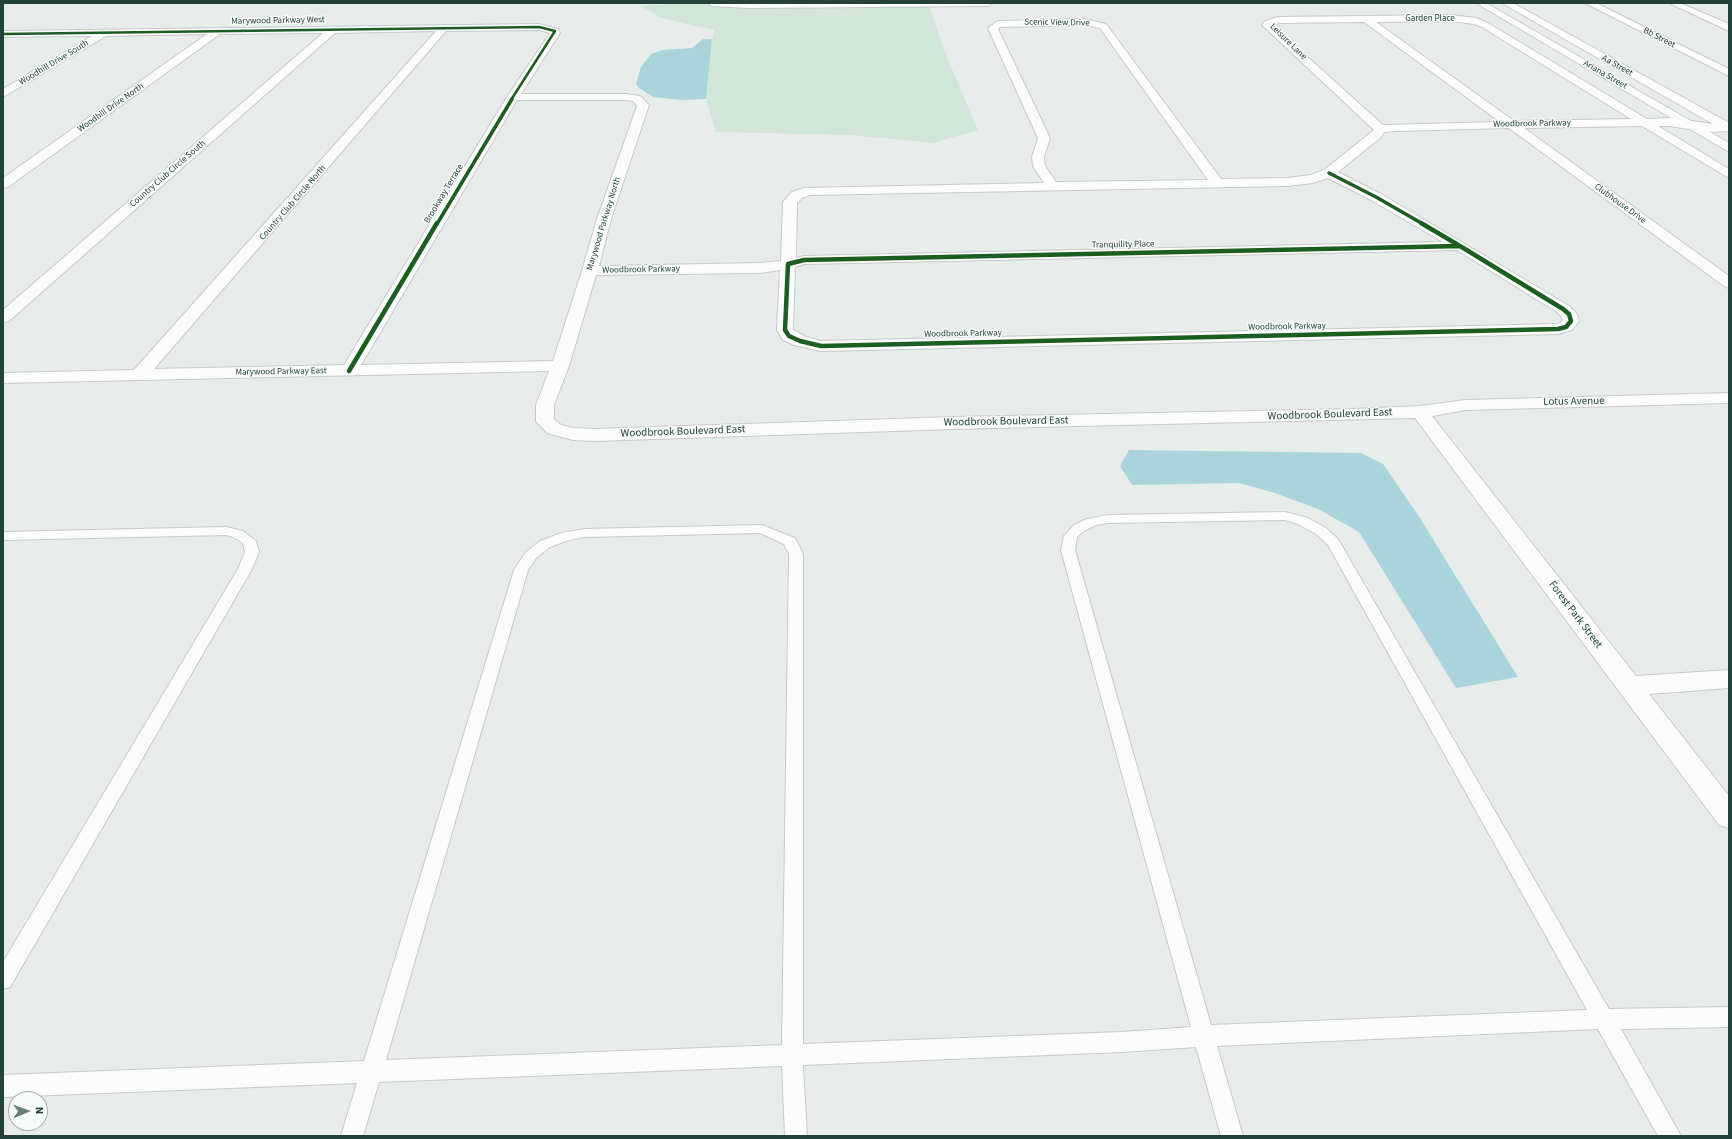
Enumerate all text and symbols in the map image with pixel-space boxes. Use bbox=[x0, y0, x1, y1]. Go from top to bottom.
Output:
street label: Garden Place bbox=[1405, 14, 1455, 24]
street label: Marywood Parkway West bbox=[231, 15, 325, 27]
street label: Scenic View Drive bbox=[1024, 17, 1090, 29]
street label: Leisure Lane bbox=[1267, 22, 1309, 62]
street label: Bb Street bbox=[1641, 25, 1677, 51]
street label: Woodhill Drive South bbox=[17, 38, 91, 88]
street label: Aa Street bbox=[1600, 53, 1634, 79]
street label: Ariana Street bbox=[1581, 58, 1629, 92]
street label: Woodhill Drive North bbox=[76, 81, 146, 135]
street label: Woodbrook Parkway bbox=[1493, 118, 1571, 130]
street label: Country Club Circle South bbox=[128, 138, 208, 210]
street label: Brookway Terrace bbox=[422, 162, 466, 226]
street label: Country Club Circle North bbox=[257, 163, 329, 243]
street label: Marywood Parkway North bbox=[585, 176, 623, 272]
street label: Clubhouse Drive bbox=[1592, 182, 1648, 226]
street label: Tranquility Place bbox=[1092, 239, 1154, 251]
street label: Woodbrook Parkway bbox=[602, 264, 680, 276]
street label: Woodbrook Parkway bbox=[1248, 321, 1326, 333]
street label: Woodbrook Parkway bbox=[924, 328, 1002, 340]
street label: Marywood Parkway East bbox=[235, 366, 327, 378]
street label: Lotus Avenue bbox=[1543, 395, 1605, 409]
street label: Woodbrook Boulevard East bbox=[1267, 406, 1393, 424]
street label: Woodbrook Boulevard East bbox=[944, 414, 1068, 430]
street label: Woodbrook Boulevard East bbox=[620, 423, 746, 441]
street label: Forest Park Street bbox=[1545, 579, 1605, 651]
north arrow bbox=[8, 1091, 48, 1131]
text: N bbox=[32, 1107, 47, 1115]

